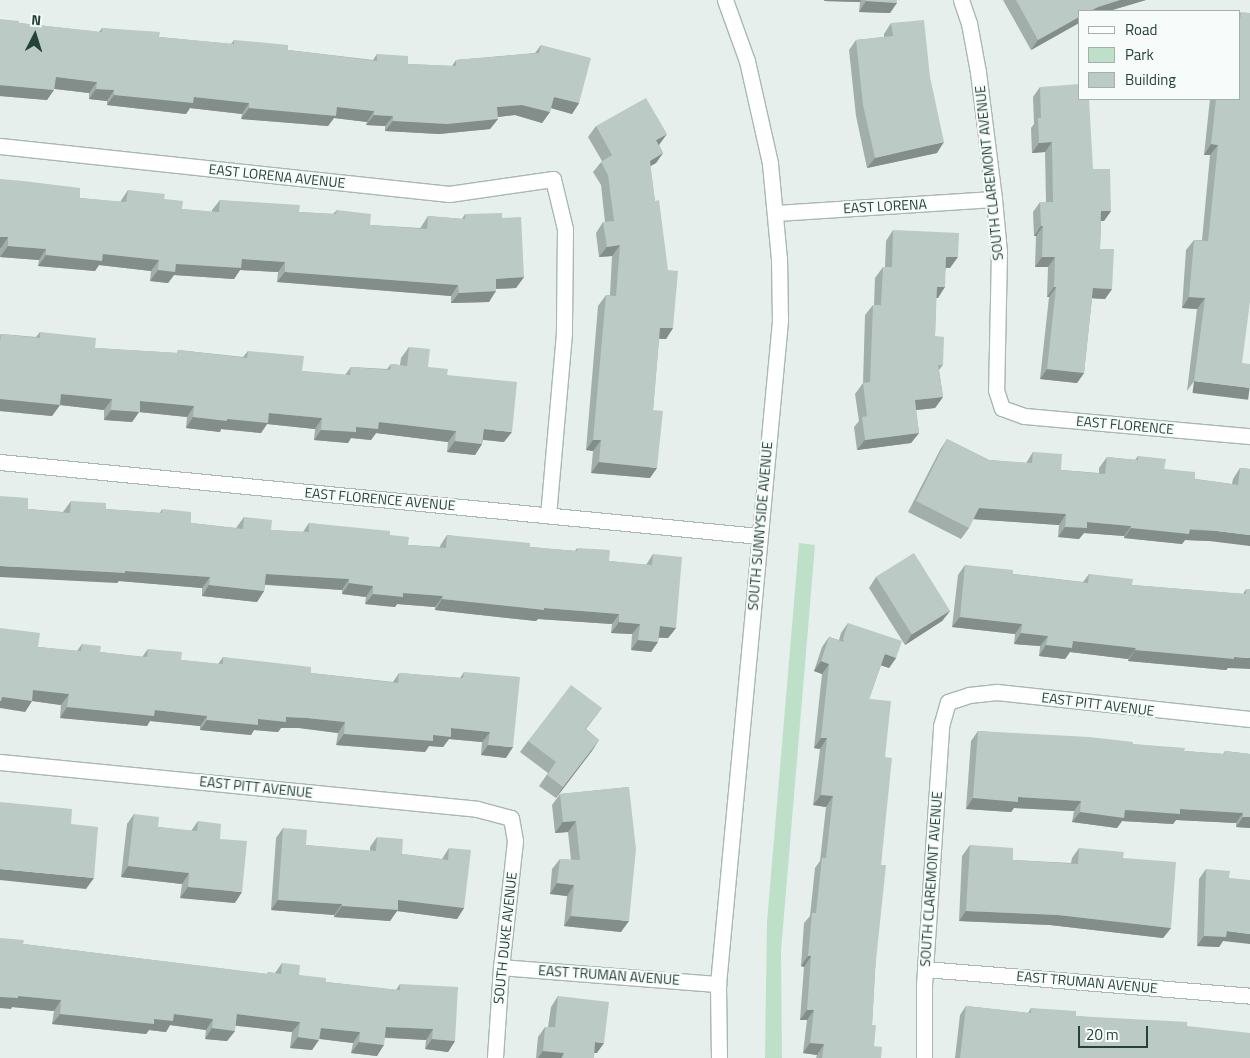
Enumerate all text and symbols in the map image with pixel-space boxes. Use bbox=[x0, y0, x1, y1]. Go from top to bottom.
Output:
text: N bbox=[31, 9, 42, 30]
north arrow bbox=[10, 10, 60, 60]
legend bbox=[1078, 10, 1240, 100]
text: Road bbox=[1125, 18, 1157, 41]
text: Park bbox=[1125, 43, 1154, 66]
text: Building bbox=[1125, 68, 1176, 91]
street label: SOUTH CLAREMONT AVENUE bbox=[971, 85, 1007, 261]
street label: EAST LORENA AVENUE bbox=[208, 160, 346, 192]
street label: EAST LORENA bbox=[843, 195, 927, 217]
street label: EAST FLORENCE bbox=[1075, 412, 1175, 438]
street label: SOUTH SUNNYSIDE AVENUE bbox=[744, 441, 776, 611]
street label: EAST FLORENCE AVENUE bbox=[304, 484, 456, 514]
street label: EAST PITT AVENUE bbox=[1041, 689, 1155, 719]
street label: EAST PITT AVENUE bbox=[199, 773, 313, 801]
street label: SOUTH CLAREMONT AVENUE bbox=[916, 791, 946, 967]
street label: SOUTH DUKE AVENUE bbox=[490, 871, 520, 1005]
street label: EAST TRUMAN AVENUE bbox=[538, 962, 680, 988]
street label: EAST TRUMAN AVENUE bbox=[1016, 967, 1158, 997]
scale bar bbox=[1080, 1016, 1150, 1048]
text: 20 m bbox=[1086, 1023, 1119, 1046]

